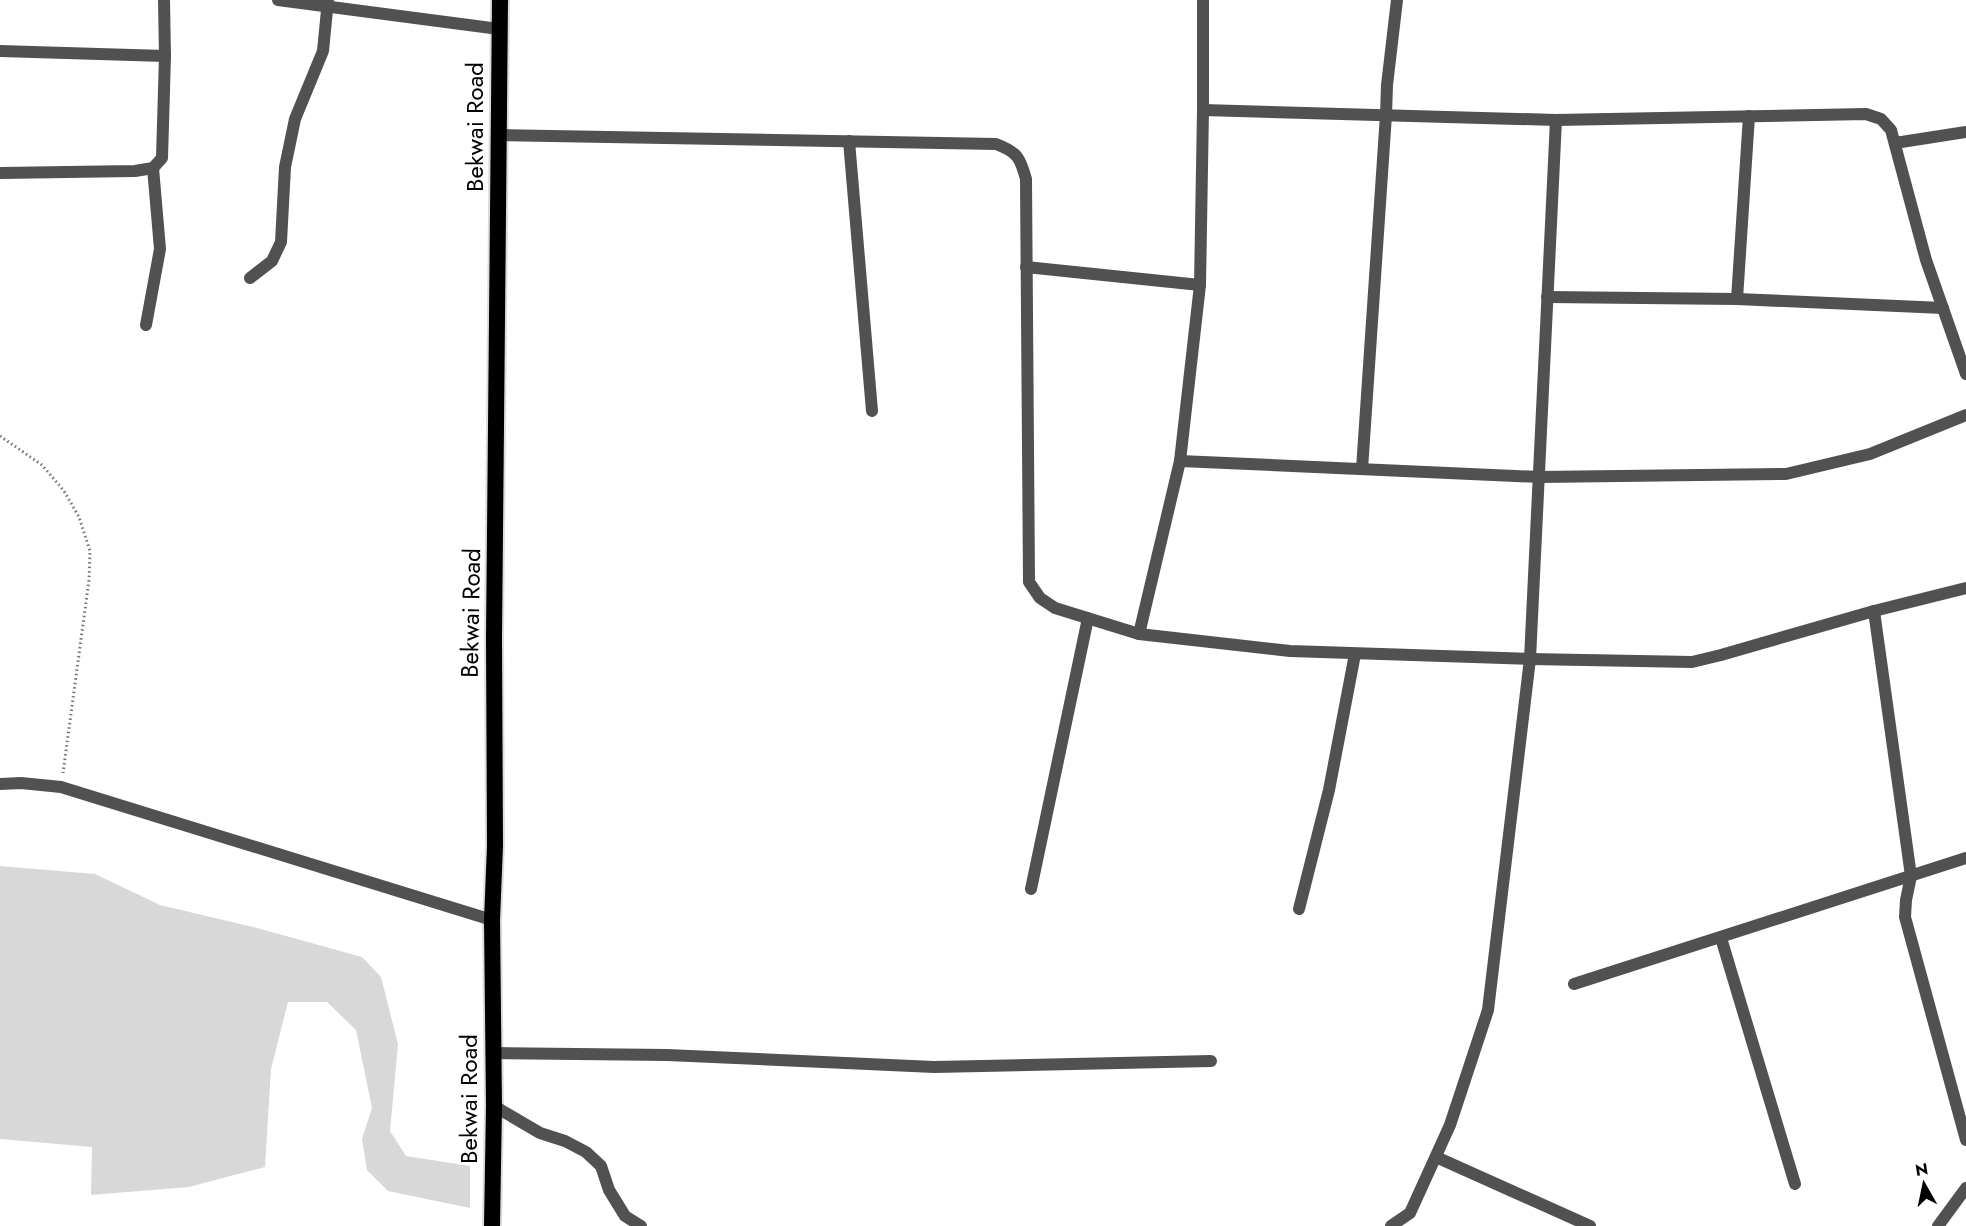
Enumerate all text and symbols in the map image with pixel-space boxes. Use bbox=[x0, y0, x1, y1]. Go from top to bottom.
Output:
street label: Bekwai Road bbox=[457, 62, 492, 192]
street label: Bekwai Road bbox=[452, 548, 489, 678]
street label: Bekwai Road bbox=[451, 1034, 486, 1164]
north arrow bbox=[1894, 1154, 1954, 1214]
text: N bbox=[1914, 1157, 1930, 1182]

